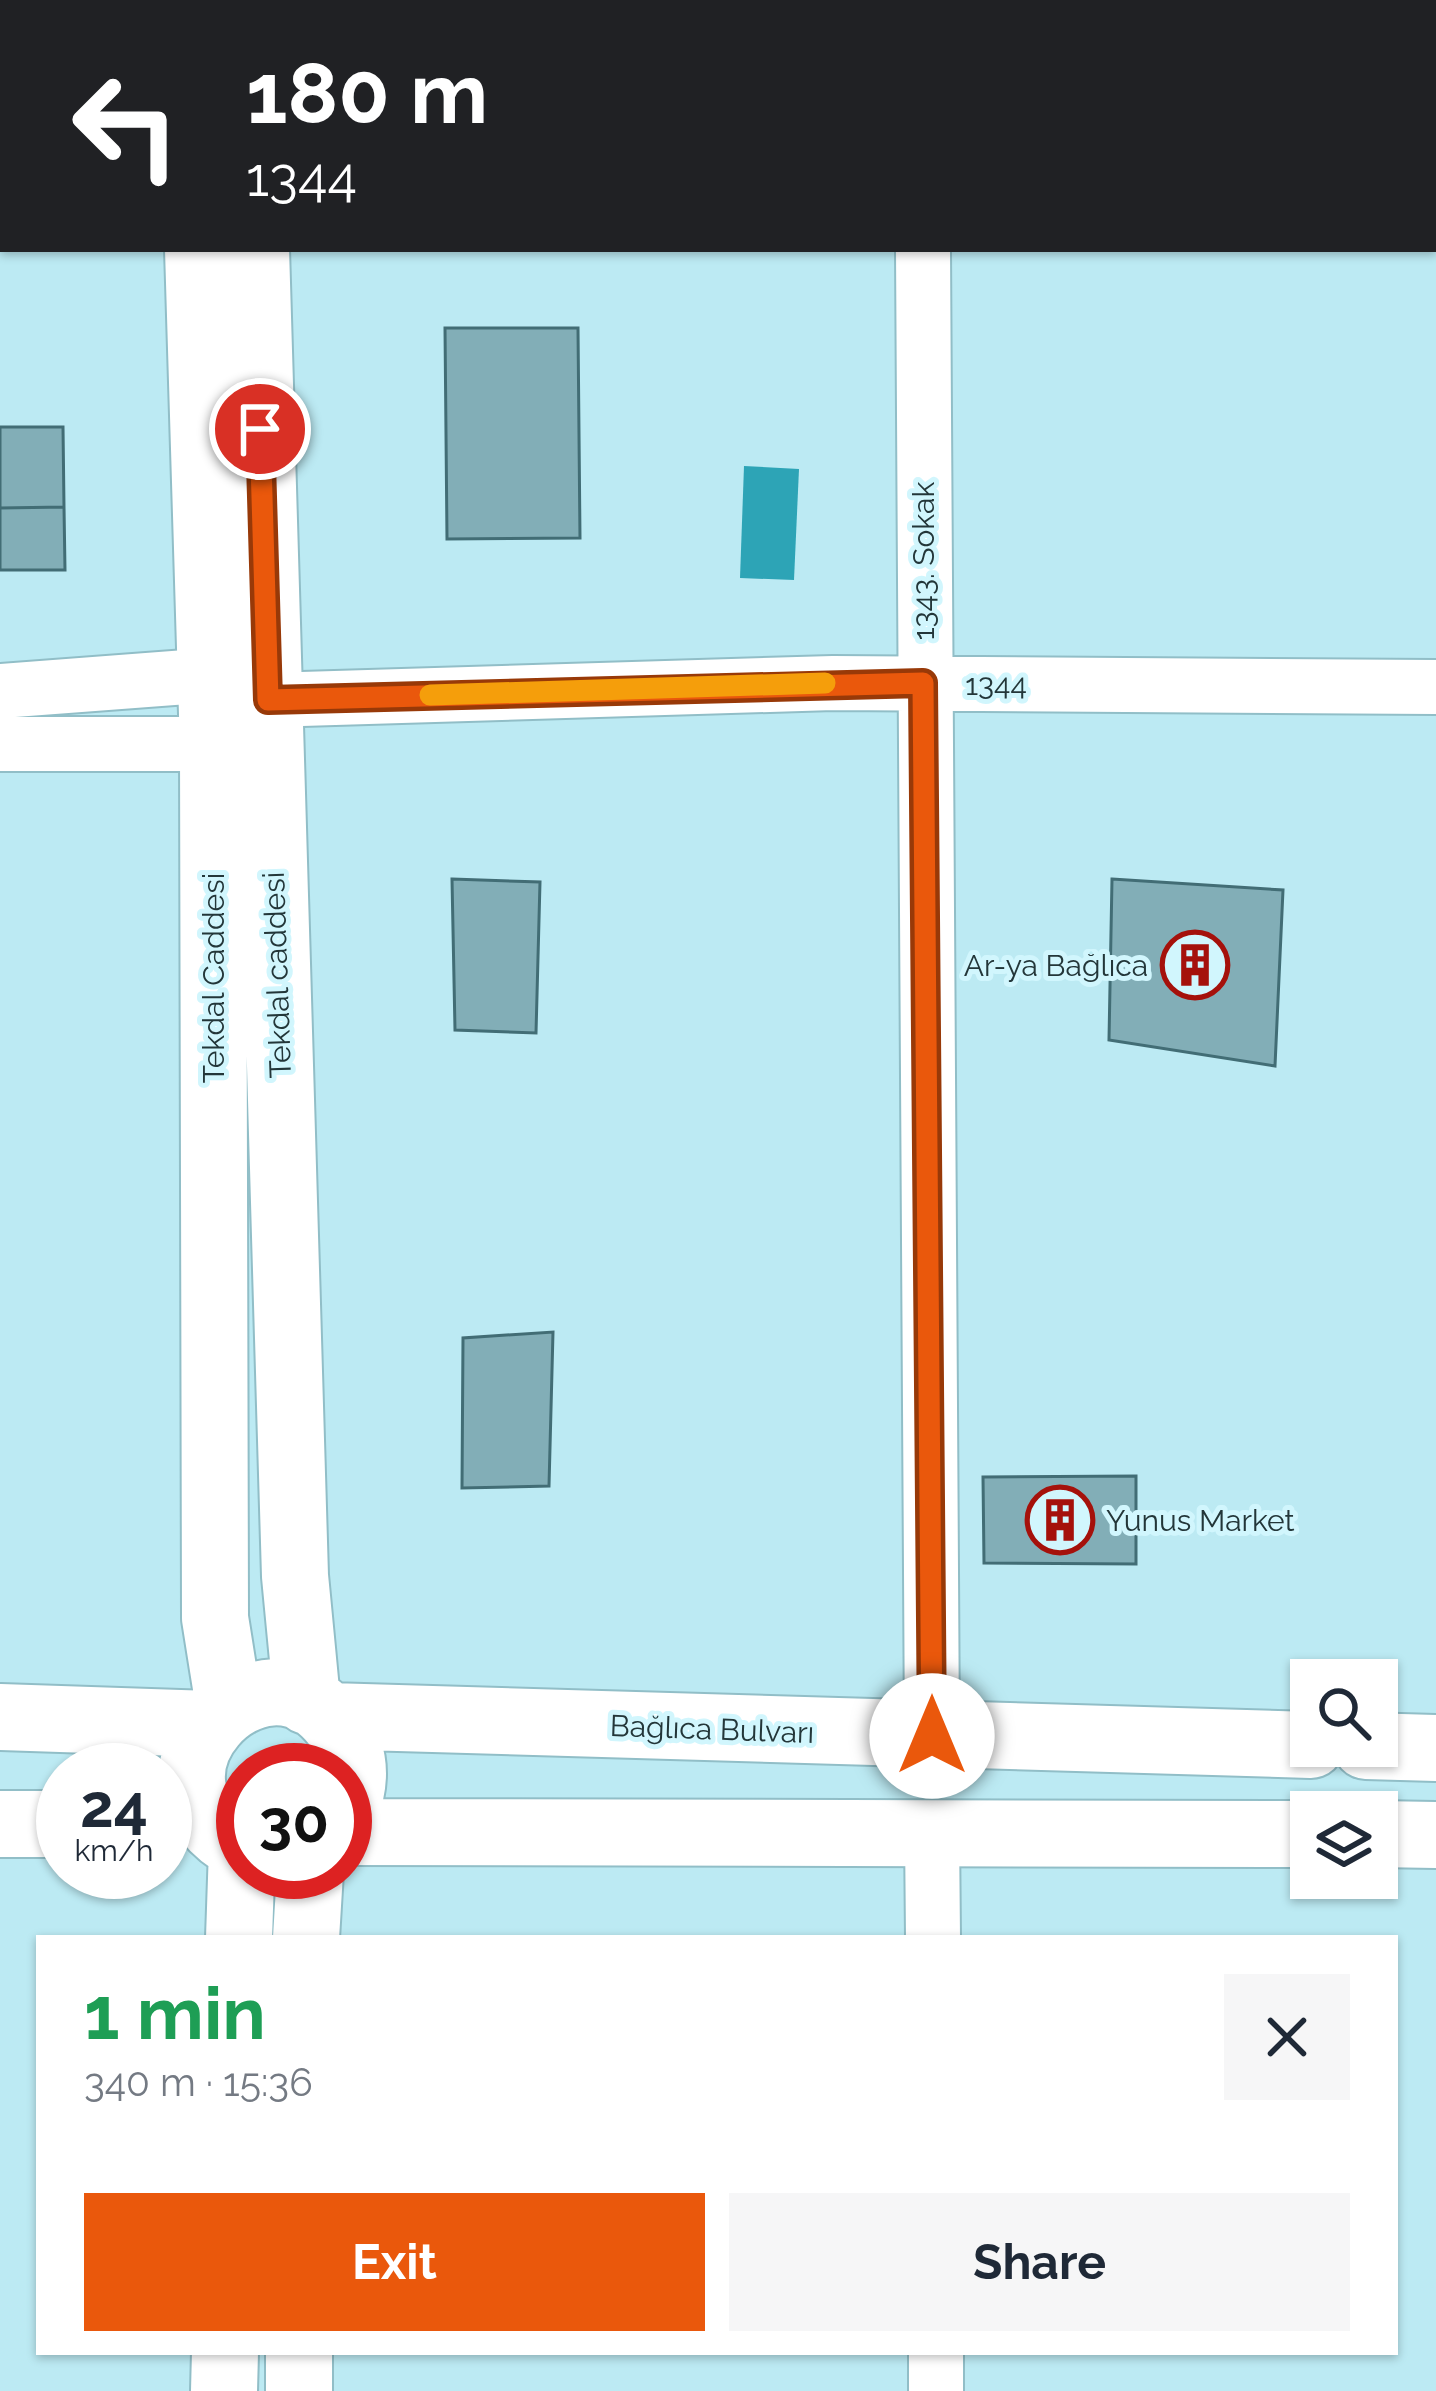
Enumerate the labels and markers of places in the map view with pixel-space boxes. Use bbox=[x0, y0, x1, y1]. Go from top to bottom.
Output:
pin bbox=[209, 378, 311, 480]
building icon: Ar-ya Bağlıca bbox=[1160, 930, 1230, 1000]
place label: Ar-ya Bağlıca bbox=[964, 948, 1148, 983]
building icon: Yunus Market bbox=[1025, 1485, 1095, 1555]
place label: Yunus Market bbox=[1106, 1503, 1295, 1538]

